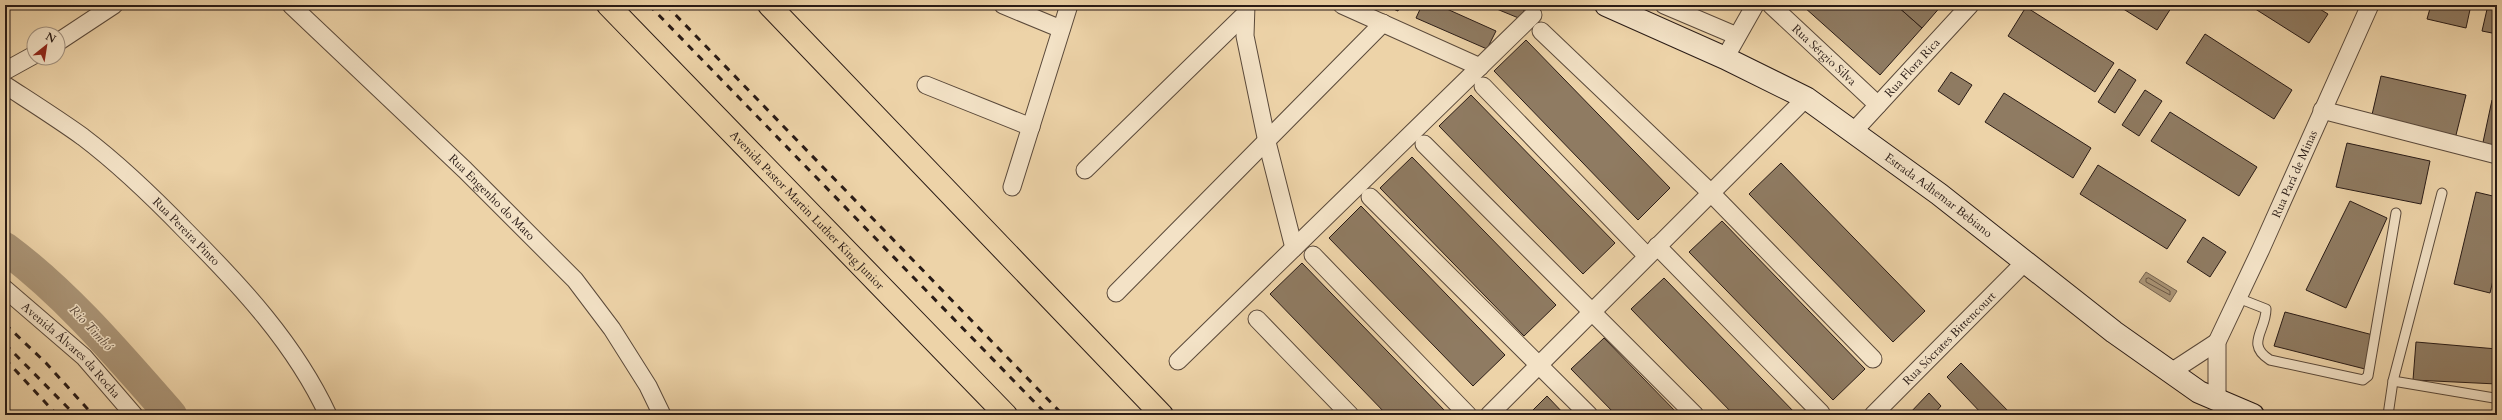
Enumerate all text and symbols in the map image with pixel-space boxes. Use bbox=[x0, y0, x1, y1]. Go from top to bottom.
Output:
street label: Rua Sérgio Silva bbox=[1789, 21, 1861, 90]
north arrow bbox=[26, 26, 66, 66]
text: N bbox=[43, 29, 59, 47]
street label: Rua Flora Rica bbox=[1881, 34, 1944, 101]
street label: Avenida Pastor Martin Luther King Junior bbox=[726, 127, 888, 294]
street label: Rua Pará de Minas bbox=[2268, 128, 2321, 220]
street label: Estrada Adhemar Bebiano bbox=[1881, 149, 1996, 242]
street label: Rua Engenho do Mato bbox=[445, 151, 539, 244]
street label: Rua Pereira Pinto bbox=[149, 194, 224, 269]
street label: Rua Sócrates Bittencourt bbox=[1899, 288, 1999, 389]
street label: Avenida Álvares da Rocha bbox=[18, 299, 124, 402]
water label: Rio Timbó bbox=[65, 301, 117, 355]

